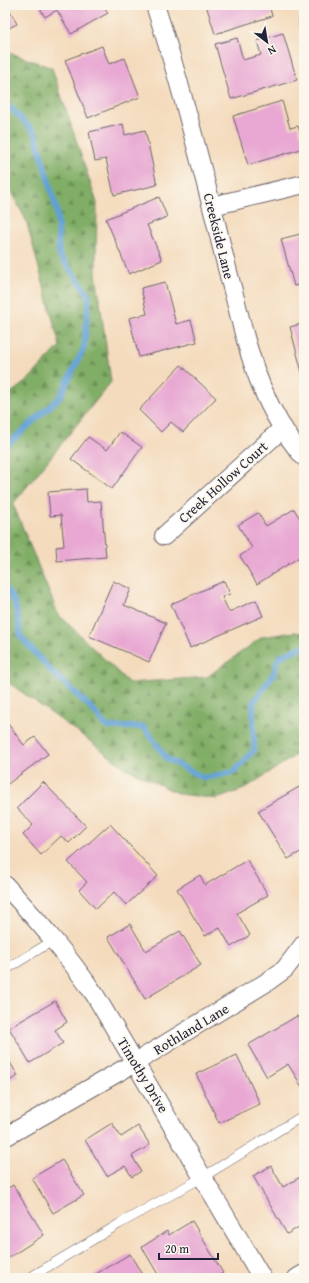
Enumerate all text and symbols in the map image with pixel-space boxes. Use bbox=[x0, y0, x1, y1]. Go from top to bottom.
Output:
north arrow bbox=[247, 22, 287, 62]
text: N bbox=[264, 42, 279, 60]
street label: Creekside Lane bbox=[199, 191, 239, 281]
street label: Creek Hollow Court bbox=[174, 436, 272, 528]
street label: Rothland Lane bbox=[149, 998, 233, 1059]
street label: Timothy Drive bbox=[113, 1034, 174, 1117]
scale bar bbox=[159, 1235, 218, 1261]
text: 20 m bbox=[165, 1240, 189, 1257]

